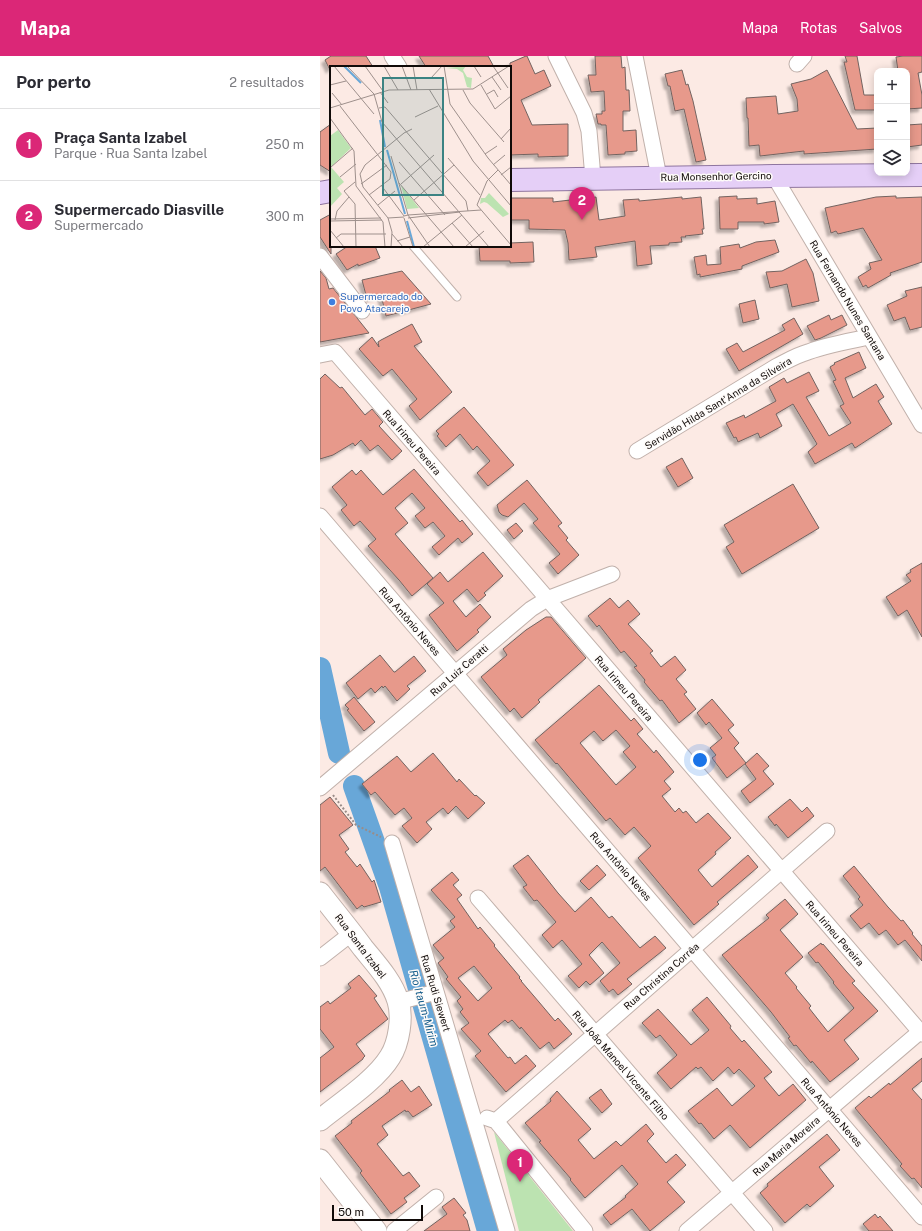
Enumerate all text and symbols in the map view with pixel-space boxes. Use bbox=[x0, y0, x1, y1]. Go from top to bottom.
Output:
text: Mapa bbox=[20, 17, 70, 39]
text: Mapa bbox=[742, 20, 778, 36]
text: Rotas bbox=[800, 20, 837, 36]
text: Salvos bbox=[859, 20, 902, 36]
inset map bbox=[330, 66, 511, 247]
map controls bbox=[874, 68, 910, 176]
button: + bbox=[874, 68, 910, 104]
text: Por perto bbox=[16, 72, 91, 92]
text: 2 resultados bbox=[229, 75, 304, 90]
button: − bbox=[874, 104, 910, 140]
text: Praça Santa Izabel bbox=[54, 129, 187, 146]
text: 1 bbox=[26, 137, 32, 152]
text: 250 m bbox=[266, 137, 304, 152]
button: layers bbox=[874, 140, 910, 176]
text: Parque · Rua Santa Izabel bbox=[54, 146, 207, 161]
street label: Rua Monsenhor Gercino bbox=[660, 169, 772, 183]
pin: 2 bbox=[569, 187, 595, 220]
text: Supermercado Diasville bbox=[54, 201, 224, 218]
text: 2 bbox=[25, 209, 33, 224]
text: 300 m bbox=[266, 209, 304, 224]
text: Supermercado bbox=[54, 218, 143, 233]
street label: Rua Fernando Nunes Santana bbox=[807, 238, 889, 362]
place label: Supermercado do Povo Atacarejo bbox=[340, 290, 423, 314]
marker: Supermercado do Povo Atacarejo bbox=[327, 297, 337, 307]
street label: Servidão Hilda Sant'Anna da Silveira bbox=[642, 354, 794, 452]
street label: Rua Irineu Pereira bbox=[380, 407, 444, 477]
street label: Rua Antônio Neves bbox=[377, 584, 443, 658]
street label: Rua Luiz Ceratti bbox=[427, 641, 491, 699]
street label: Rua Irineu Pereira bbox=[592, 653, 656, 723]
your location bbox=[690, 750, 710, 770]
street label: Rua Antônio Neves bbox=[588, 829, 654, 903]
street label: Rua Irineu Pereira bbox=[803, 898, 867, 968]
street label: Rua Santa Izabel bbox=[333, 911, 389, 981]
street label: Rua Christina Corrêa bbox=[621, 940, 701, 1012]
street label: Rua Rudi Siewert bbox=[419, 953, 453, 1033]
water label: Rio Itaum-Mirim bbox=[407, 968, 441, 1048]
street label: Rua João Manoel Vicente Filho bbox=[570, 1008, 672, 1122]
street label: Rua Antônio Neves bbox=[799, 1075, 865, 1149]
street label: Rua Maria Moreira bbox=[750, 1114, 822, 1178]
pin: 1 bbox=[507, 1149, 533, 1182]
scale bar bbox=[332, 1203, 423, 1222]
text: 50 m bbox=[338, 1206, 364, 1218]

